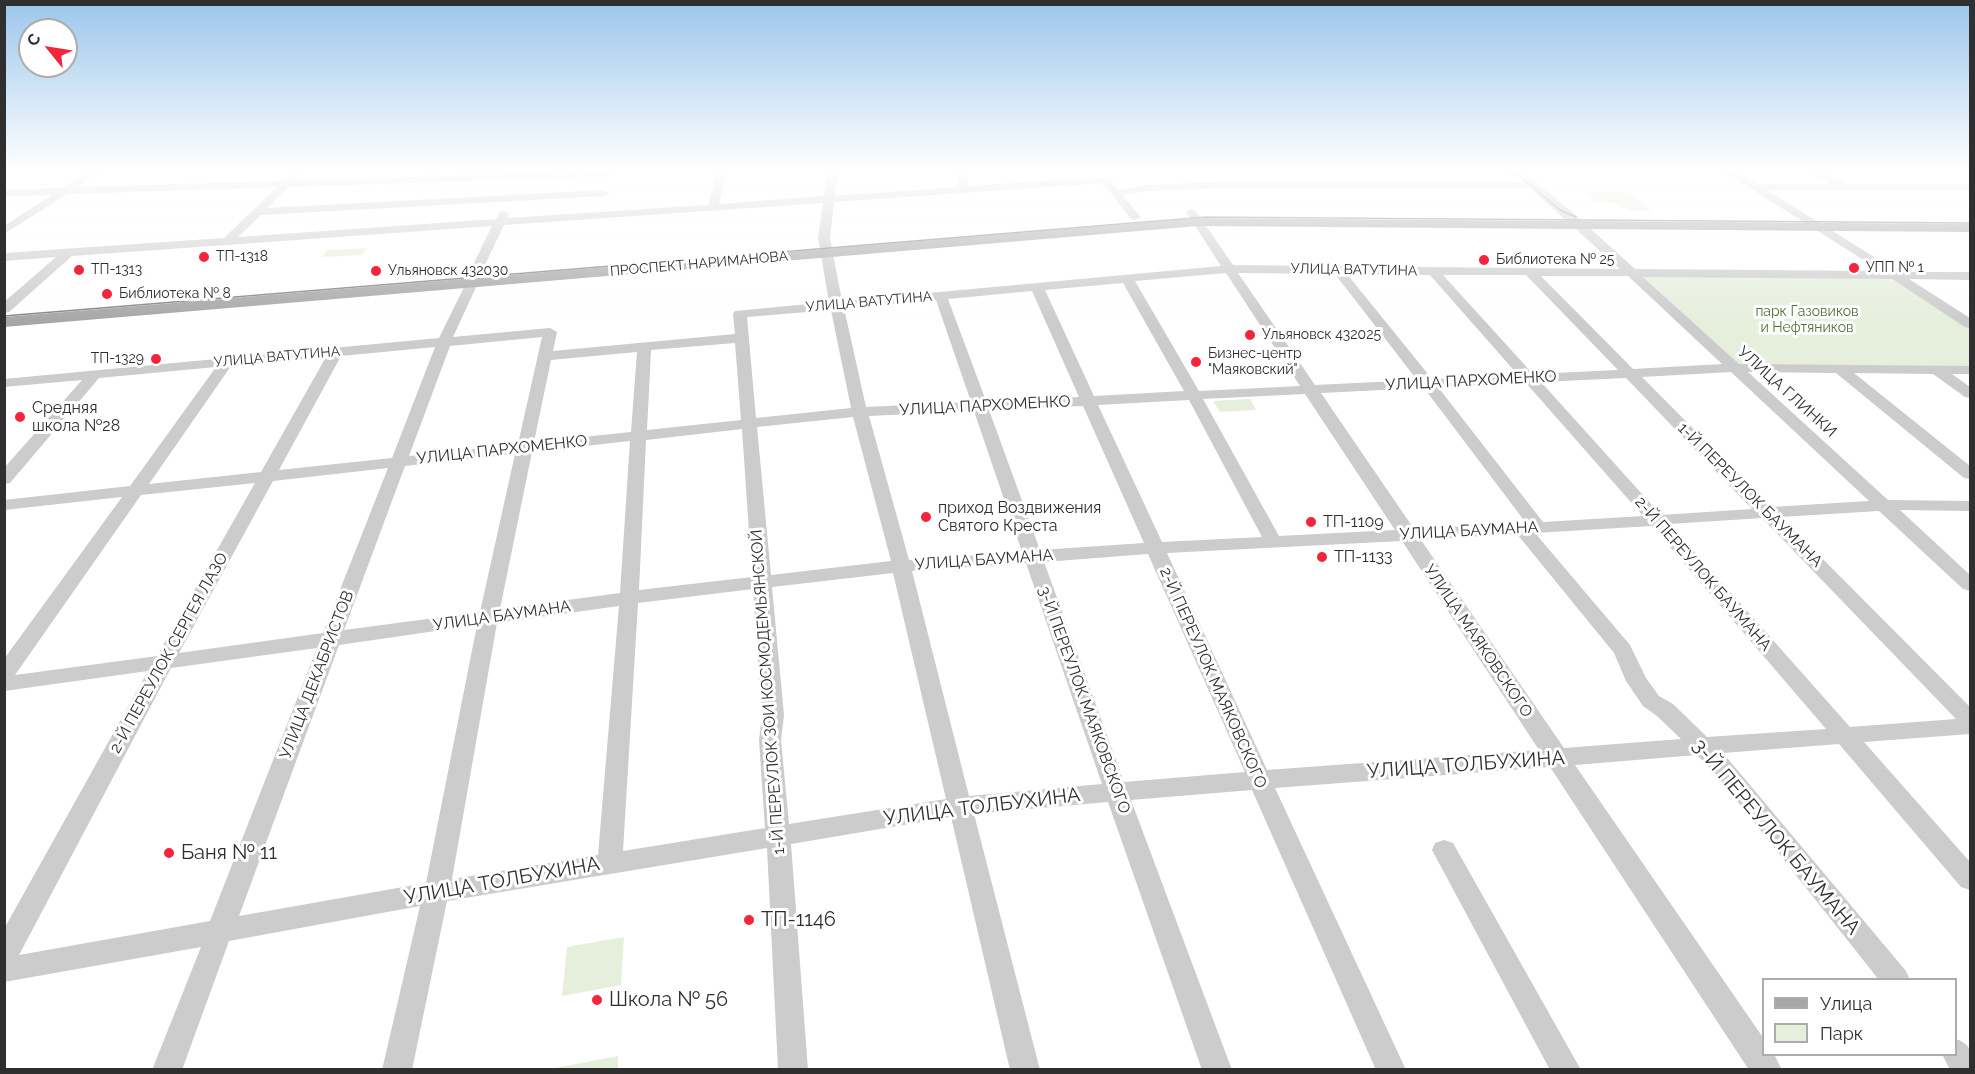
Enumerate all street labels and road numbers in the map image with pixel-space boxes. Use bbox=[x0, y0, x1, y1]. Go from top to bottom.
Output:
street label: ПРОСПЕКТ НАРИМАНОВА bbox=[609, 248, 789, 280]
street label: УЛИЦА ВАТУТИНА bbox=[1291, 260, 1417, 280]
street label: УЛИЦА ВАТУТИНА bbox=[805, 288, 933, 316]
street label: УЛИЦА ВАТУТИНА bbox=[213, 343, 341, 371]
street label: УЛИЦА ГЛИНКИ bbox=[1734, 343, 1840, 441]
street label: УЛИЦА ПАРХОМЕНКО bbox=[1385, 367, 1557, 395]
street label: УЛИЦА ПАРХОМЕНКО bbox=[899, 392, 1071, 420]
street label: 1-Й ПЕРЕУЛОК БАУМАНА bbox=[1674, 419, 1826, 571]
street label: УЛИЦА ПАРХОМЕНКО bbox=[416, 431, 588, 469]
street label: 2-Й ПЕРЕУЛОК БАУМАНА bbox=[1631, 493, 1775, 655]
street label: УЛИЦА БАУМАНА bbox=[1399, 518, 1539, 544]
street label: 1-Й ПЕРЕУЛОК ЗОИ КОСМОДЕМЬЯНСКОЙ bbox=[747, 529, 789, 855]
street label: УЛИЦА БАУМАНА bbox=[914, 546, 1054, 574]
street label: 2-Й ПЕРЕУЛОК СЕРГЕЯ ЛАЗО bbox=[106, 550, 232, 756]
street label: УЛИЦА МАЯКОВСКОГО bbox=[1420, 561, 1536, 721]
street label: 2-Й ПЕРЕУЛОК МАЯКОВСКОГО bbox=[1155, 565, 1271, 791]
street label: 3-Й ПЕРЕУЛОК МАЯКОВСКОГО bbox=[1034, 584, 1134, 816]
street label: УЛИЦА ДЕКАБРИСТОВ bbox=[276, 588, 358, 762]
street label: УЛИЦА БАУМАНА bbox=[432, 597, 572, 635]
street label: 3-Й ПЕРЕУЛОК БАУМАНА bbox=[1687, 734, 1865, 940]
street label: УЛИЦА ТОЛБУХИНА bbox=[1366, 746, 1566, 784]
street label: УЛИЦА ТОЛБУХИНА bbox=[882, 783, 1082, 831]
street label: УЛИЦА ТОЛБУХИНА bbox=[402, 852, 602, 910]

